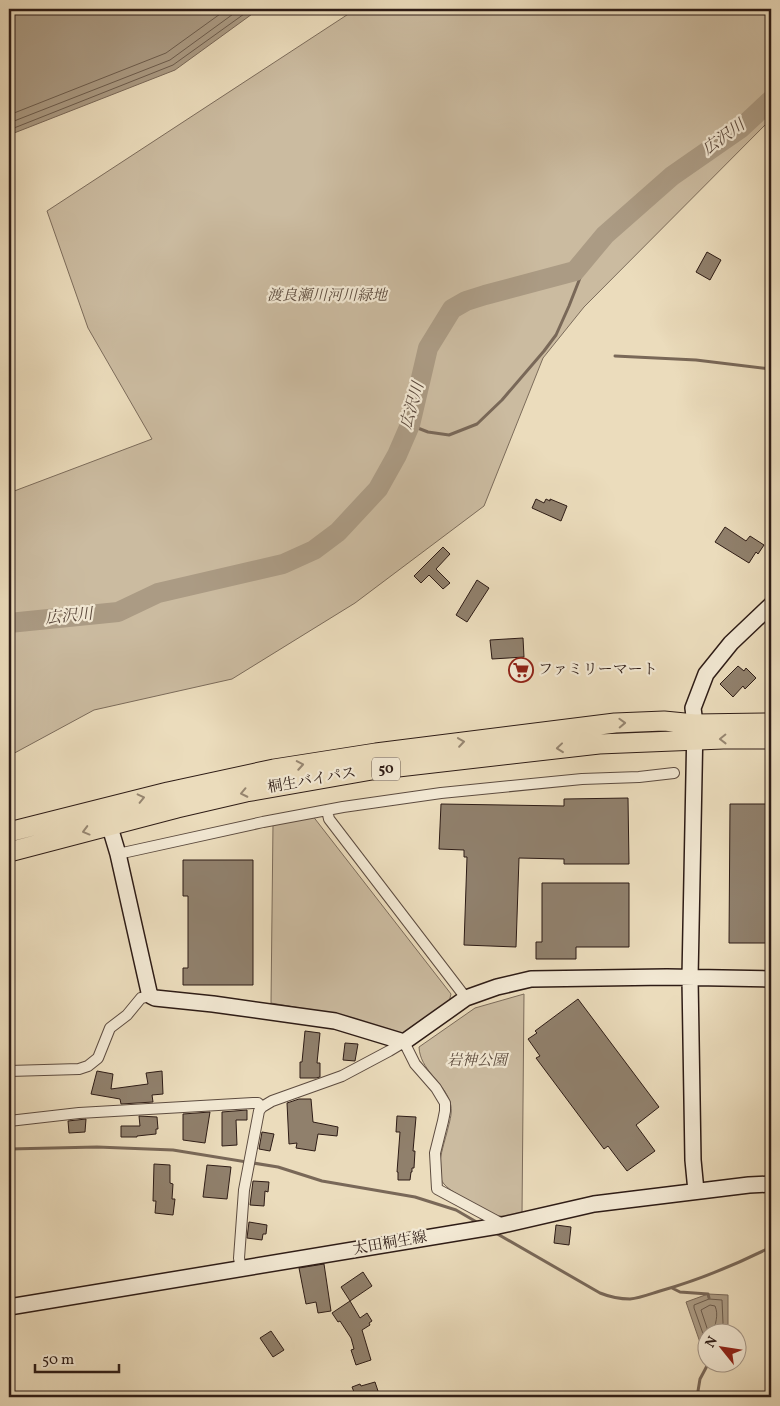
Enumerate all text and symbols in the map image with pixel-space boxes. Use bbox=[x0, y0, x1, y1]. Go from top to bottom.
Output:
water label: 広沢川 bbox=[698, 114, 751, 161]
park label: 渡良瀬川河川緑地 bbox=[267, 286, 389, 307]
water label: 広沢川 bbox=[396, 378, 431, 432]
water label: 広沢川 bbox=[44, 603, 96, 630]
supermarket icon: ファミリーマート bbox=[508, 657, 534, 683]
place label: ファミリーマート bbox=[538, 660, 658, 681]
one-way arrow bbox=[618, 717, 626, 728]
one-way arrow bbox=[718, 734, 726, 744]
one-way arrow bbox=[457, 737, 465, 748]
one-way arrow bbox=[556, 742, 564, 753]
road number: 50 bbox=[372, 758, 400, 781]
one-way arrow bbox=[295, 760, 304, 770]
street label: 桐生バイパス bbox=[266, 763, 358, 799]
one-way arrow bbox=[239, 787, 248, 798]
one-way arrow bbox=[136, 793, 145, 804]
one-way arrow bbox=[82, 825, 90, 835]
park label: 岩神公園 bbox=[447, 1051, 510, 1072]
street label: 太田桐生線 bbox=[351, 1227, 429, 1261]
north arrow bbox=[698, 1324, 748, 1374]
text: N bbox=[701, 1333, 723, 1351]
scale bar bbox=[35, 1341, 119, 1373]
text: 50 m bbox=[42, 1350, 74, 1371]

